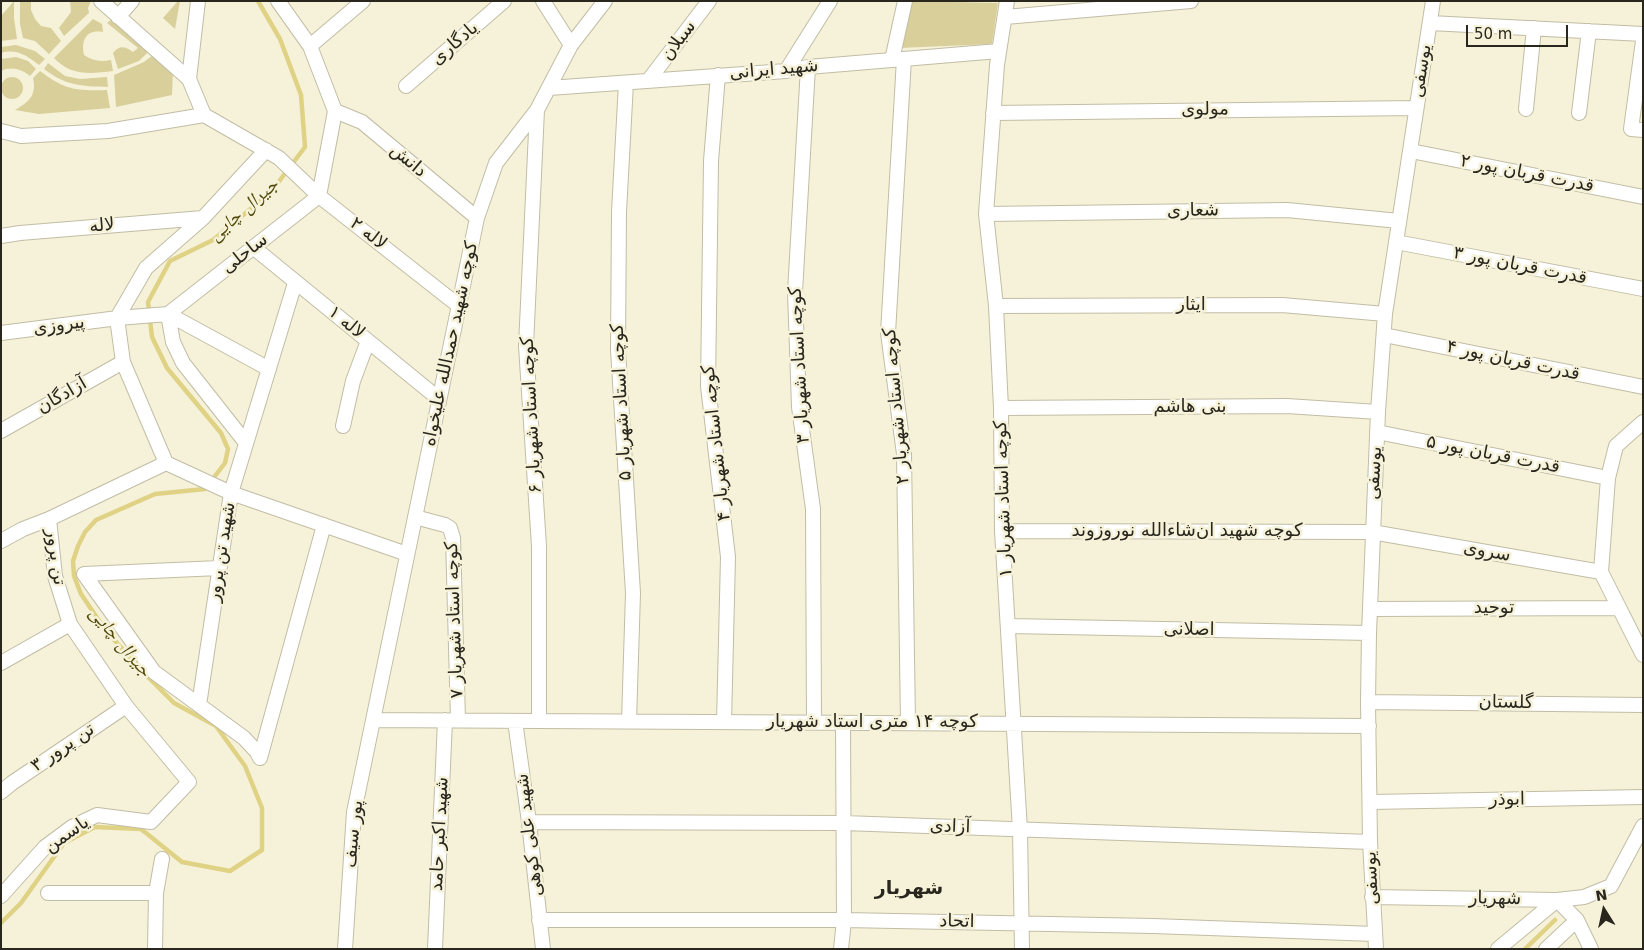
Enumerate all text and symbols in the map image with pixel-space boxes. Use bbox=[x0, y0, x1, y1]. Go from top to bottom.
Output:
scale bar bbox=[1469, 15, 1572, 47]
street label: سبلان bbox=[657, 17, 701, 65]
street label: یادگاری bbox=[427, 18, 483, 70]
text: 50 m bbox=[1474, 25, 1512, 43]
street label: یوسفی bbox=[1407, 43, 1437, 99]
street label: شهید ایرانی bbox=[729, 55, 819, 85]
street label: مولوی bbox=[1181, 99, 1229, 121]
street label: دانش bbox=[385, 140, 431, 182]
street label: قدرت قربان پور ۲ bbox=[1458, 150, 1596, 198]
water label: جیرال چایی bbox=[204, 174, 284, 246]
street label: شعاری bbox=[1167, 200, 1219, 222]
street label: لاله ۲ bbox=[345, 213, 391, 255]
street label: لاله bbox=[88, 214, 116, 238]
street label: ساحلی bbox=[218, 229, 272, 279]
street label: کوچه شهید حمدالله علیخواه bbox=[419, 240, 483, 448]
street label: قدرت قربان پور ۳ bbox=[1451, 242, 1589, 290]
street label: کوچه استاد شهریار ۳ bbox=[785, 286, 815, 444]
street label: ایثار bbox=[1176, 294, 1206, 316]
street label: لاله ۱ bbox=[323, 302, 369, 344]
street label: پیروزی bbox=[32, 312, 86, 340]
street label: کوچه استاد شهریار ۵ bbox=[607, 323, 637, 481]
street label: کوچه استاد شهریار ۲ bbox=[879, 327, 915, 485]
street label: کوچه استاد شهریار ۶ bbox=[517, 336, 547, 494]
street label: قدرت قربان پور ۴ bbox=[1444, 336, 1582, 386]
street label: کوچه استاد شهریار ۴ bbox=[698, 364, 736, 522]
street label: آزادگان bbox=[33, 373, 91, 419]
street label: بنی هاشم bbox=[1153, 396, 1227, 418]
street label: کوچه استاد شهریار ۱ bbox=[990, 420, 1018, 578]
street label: قدرت قربان پور ۵ bbox=[1424, 431, 1562, 479]
street label: یوسفی bbox=[1363, 446, 1387, 500]
street label: شهید تن پرور bbox=[203, 501, 241, 603]
street label: کوچه شهید ان‌شاءالله نوروزوند bbox=[1072, 520, 1302, 542]
street label: تن پرور bbox=[40, 527, 70, 587]
street label: سروی bbox=[1462, 537, 1512, 567]
street label: کوچه استاد شهریار ۷ bbox=[441, 541, 469, 699]
street label: توحید bbox=[1474, 597, 1514, 619]
water label: جیرال چایی bbox=[84, 602, 156, 682]
street label: اصلانی bbox=[1163, 619, 1215, 641]
street label: گلستان bbox=[1478, 692, 1534, 714]
street label: کوچه ۱۴ متری استاد شهریار bbox=[766, 711, 978, 733]
street label: تن پرور ۳ bbox=[27, 719, 99, 777]
street label: شهید علی کوهی bbox=[512, 772, 548, 898]
street label: شهید اکبر حامد bbox=[426, 776, 454, 892]
street label: ابوذر bbox=[1489, 789, 1525, 811]
street label: پور سیف bbox=[340, 799, 368, 869]
street label: یاسمن bbox=[40, 812, 94, 858]
street label: آزادی bbox=[929, 815, 971, 839]
street label: یوسفی bbox=[1360, 851, 1384, 905]
district label: شهریار bbox=[875, 878, 943, 900]
north arrow bbox=[1579, 885, 1629, 935]
text: N bbox=[1594, 886, 1609, 904]
street label: شهریار bbox=[1469, 888, 1521, 910]
street label: اتحاد bbox=[939, 911, 975, 933]

